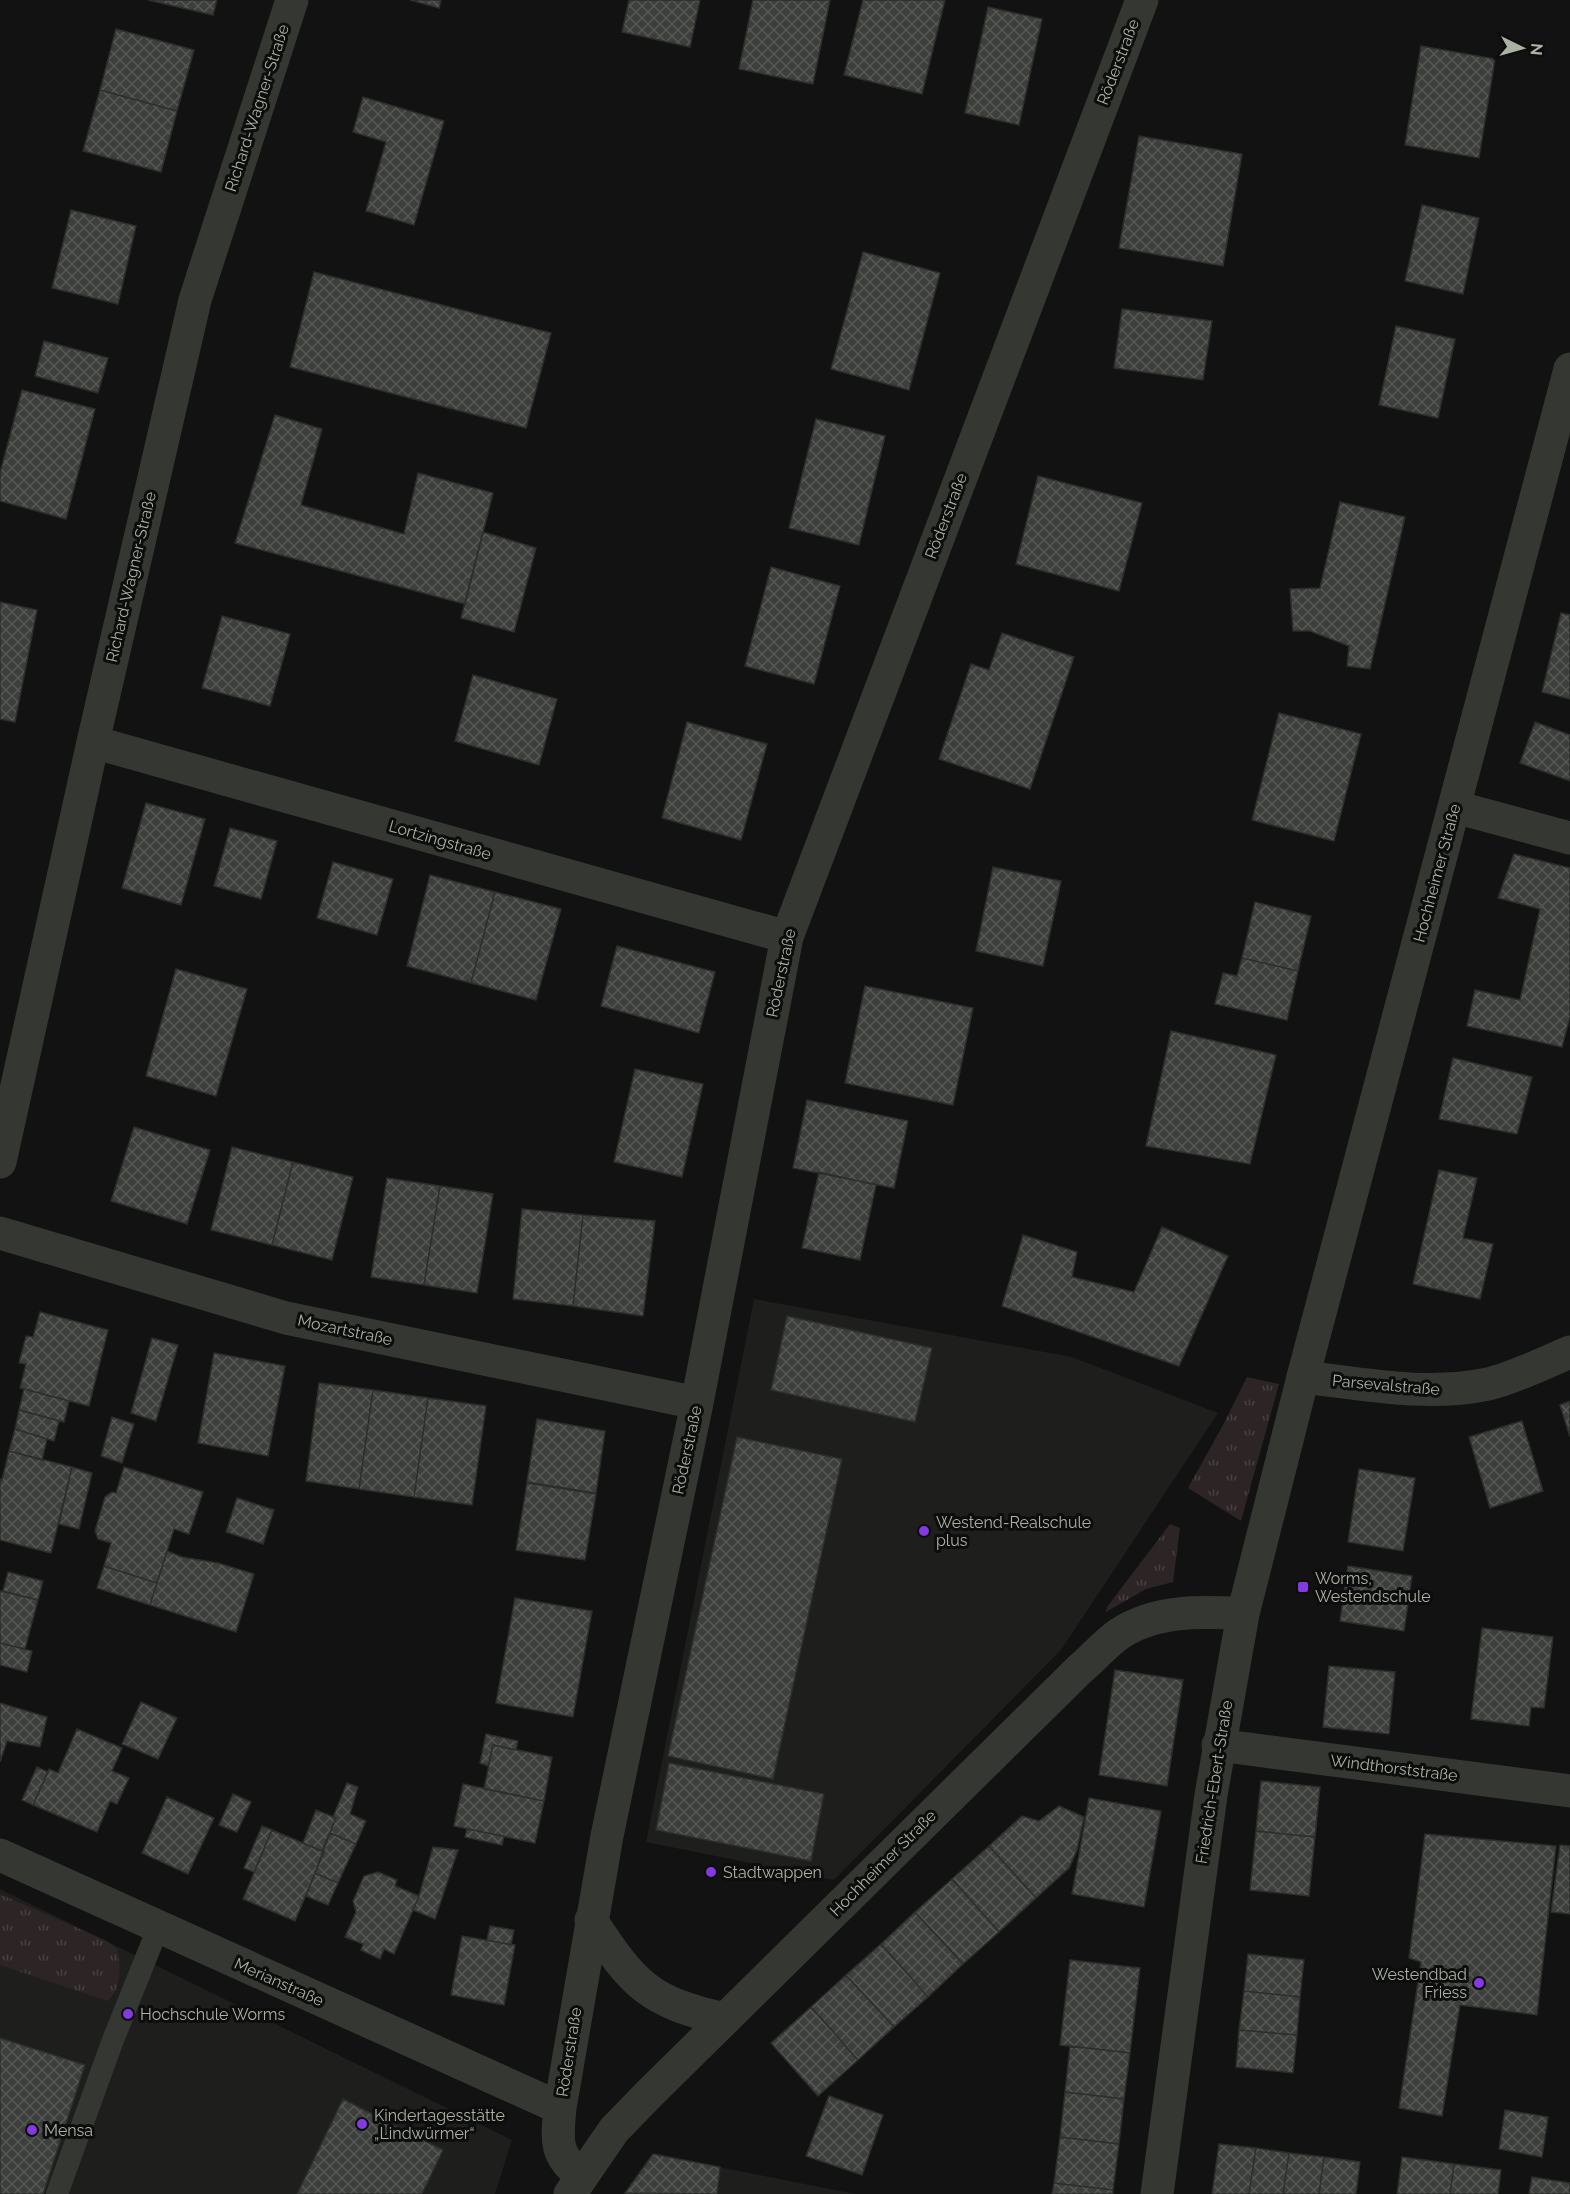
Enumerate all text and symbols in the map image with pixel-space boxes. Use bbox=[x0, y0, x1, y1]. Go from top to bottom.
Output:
street label: Röderstraße bbox=[1093, 16, 1143, 108]
north arrow bbox=[1492, 18, 1552, 78]
street label: Richard-Wagner-Straße bbox=[221, 22, 293, 194]
text: N bbox=[1526, 42, 1546, 56]
street label: Röderstraße bbox=[921, 470, 971, 562]
street label: Richard-Wagner-Straße bbox=[102, 490, 160, 664]
street label: Hochheimer Straße bbox=[1409, 802, 1465, 944]
street label: Lortzingstraße bbox=[387, 816, 493, 864]
street label: Röderstraße bbox=[762, 927, 800, 1019]
street label: Mozartstraße bbox=[296, 1311, 394, 1349]
street label: Parsevalstraße bbox=[1331, 1371, 1441, 1399]
street label: Röderstraße bbox=[668, 1404, 706, 1496]
place label: Westend-Realschule plus bbox=[936, 1513, 1091, 1550]
marker: Westend-Realschule plus bbox=[917, 1524, 931, 1538]
place label: Worms, Westendschule bbox=[1315, 1569, 1431, 1606]
marker: Worms, Westendschule bbox=[1296, 1580, 1310, 1594]
street label: Friedrich-Ebert-Straße bbox=[1192, 1699, 1236, 1865]
street label: Windthorststraße bbox=[1329, 1751, 1459, 1785]
street label: Hochheimer Straße bbox=[826, 1806, 940, 1920]
place label: Stadtwappen bbox=[723, 1863, 822, 1882]
marker: Stadtwappen bbox=[704, 1865, 718, 1879]
street label: Merianstraße bbox=[231, 1954, 327, 2010]
place label: Westendbad Friess bbox=[1372, 1965, 1467, 2002]
marker: Westendbad Friess bbox=[1472, 1976, 1486, 1990]
place label: Hochschule Worms bbox=[140, 2005, 285, 2024]
street label: Röderstraße bbox=[553, 2006, 585, 2098]
marker: Hochschule Worms bbox=[121, 2007, 135, 2021]
place label: Kindertagesstätte „Lindwürmer“ bbox=[374, 2106, 505, 2143]
marker: Kindertagesstätte „Lindwürmer“ bbox=[355, 2117, 369, 2131]
place label: Mensa bbox=[44, 2121, 93, 2140]
marker: Mensa bbox=[25, 2123, 39, 2137]

